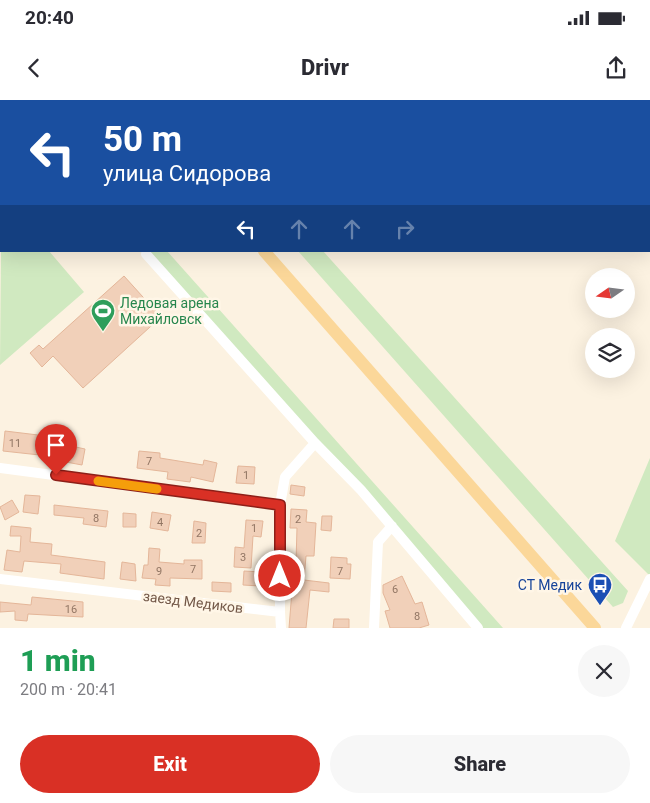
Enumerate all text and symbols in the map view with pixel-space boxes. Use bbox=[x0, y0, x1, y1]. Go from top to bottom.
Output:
text: 20:40 bbox=[25, 6, 74, 29]
icon: back bbox=[20, 54, 48, 82]
icon: share bbox=[602, 54, 630, 82]
text: Drivr bbox=[301, 55, 349, 80]
text: 50 m bbox=[103, 119, 182, 160]
icon: left bbox=[20, 120, 85, 185]
text: улица Сидорова bbox=[103, 161, 271, 186]
icon: left bbox=[232, 215, 260, 243]
icon: ahead bbox=[285, 215, 313, 243]
icon: ahead bbox=[338, 215, 366, 243]
icon: right bbox=[391, 215, 419, 243]
north arrow bbox=[585, 268, 635, 318]
map controls bbox=[585, 268, 635, 378]
place label: Ледовая арена Михайловск bbox=[120, 295, 219, 327]
sports icon: Ледовая арена Михайловск bbox=[90, 298, 116, 332]
button: layers bbox=[585, 328, 635, 378]
pin bbox=[35, 424, 77, 475]
icon: arrive bbox=[42, 431, 70, 459]
house number: 11 bbox=[9, 437, 21, 450]
house number: 7 bbox=[146, 455, 152, 468]
house number: 1 bbox=[243, 469, 249, 482]
house number: 8 bbox=[93, 512, 99, 525]
house number: 2 bbox=[295, 513, 301, 526]
house number: 4 bbox=[157, 516, 163, 529]
house number: 1 bbox=[251, 522, 257, 535]
house number: 2 bbox=[196, 527, 202, 540]
position arrow bbox=[253, 549, 305, 601]
house number: 3 bbox=[240, 551, 246, 564]
house number: 7 bbox=[190, 563, 196, 576]
house number: 9 bbox=[156, 565, 162, 578]
house number: 7 bbox=[337, 565, 343, 578]
bus stop icon: СТ Медик bbox=[587, 572, 613, 606]
place label: СТ Медик bbox=[518, 577, 582, 593]
house number: 6 bbox=[392, 583, 398, 596]
street label: заезд Медиков bbox=[142, 588, 244, 616]
house number: 16 bbox=[65, 603, 77, 616]
house number: 8 bbox=[414, 610, 420, 623]
text: 1 min bbox=[20, 643, 96, 678]
button: close bbox=[578, 645, 630, 697]
text: 200 m · 20:41 bbox=[20, 680, 117, 699]
button: Exit bbox=[20, 735, 320, 793]
button: Share bbox=[330, 735, 630, 793]

